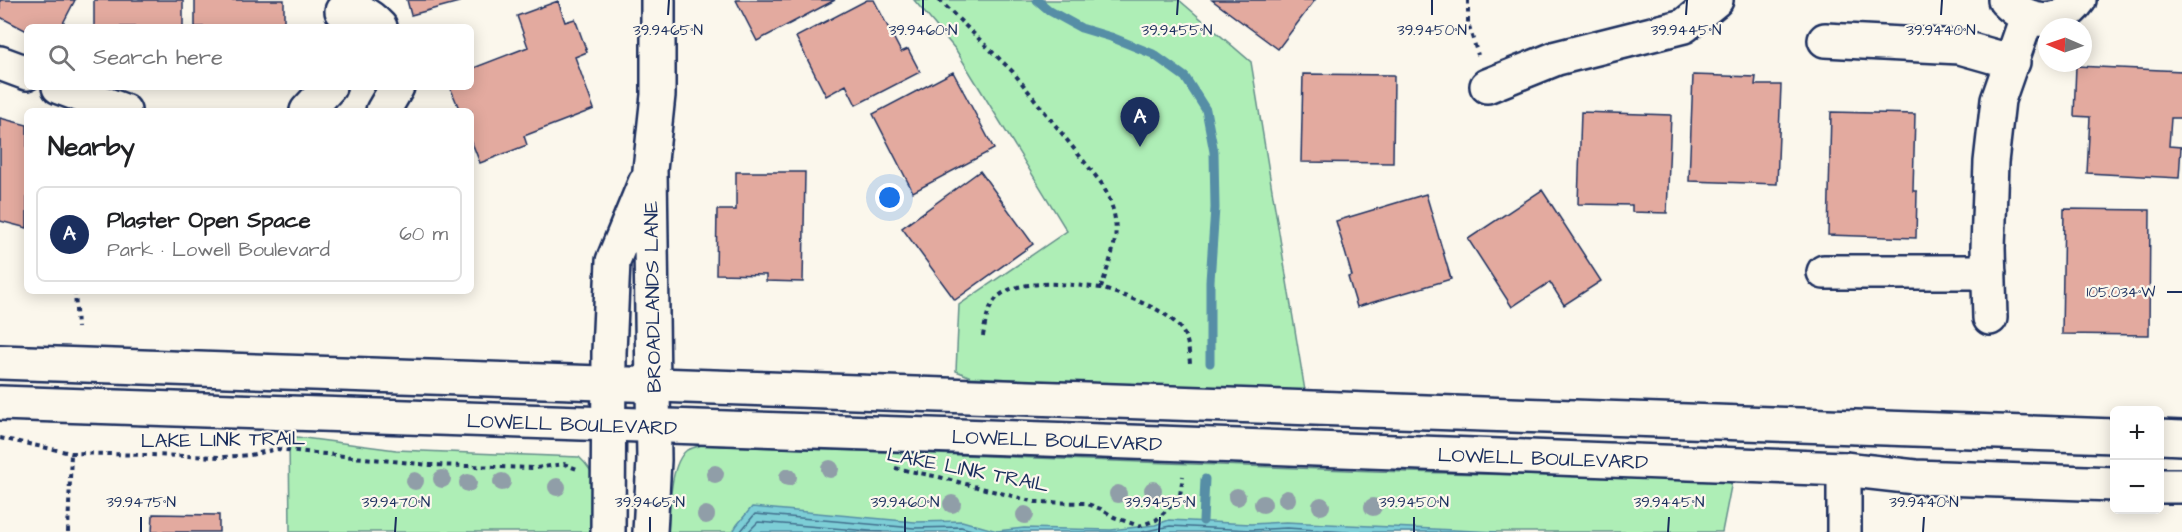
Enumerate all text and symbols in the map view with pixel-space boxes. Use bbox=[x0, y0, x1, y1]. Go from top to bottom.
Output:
north arrow bbox=[2038, 18, 2092, 72]
text: 39.9465°N bbox=[633, 20, 703, 41]
text: 39.9460°N bbox=[889, 20, 957, 41]
text: 39.9455°N bbox=[1142, 20, 1212, 41]
text: 39.9450°N bbox=[1397, 20, 1467, 41]
text: 39.9445°N bbox=[1651, 20, 1721, 41]
text: 39.9440°N bbox=[1906, 20, 1976, 41]
search box bbox=[24, 24, 474, 90]
icon: search bbox=[45, 41, 78, 74]
text: Search here bbox=[93, 42, 223, 73]
pin: A bbox=[1120, 98, 1160, 147]
text: Nearby bbox=[48, 129, 135, 165]
your location bbox=[875, 183, 904, 212]
street label: BROADLANDS LANE bbox=[637, 201, 669, 393]
text: Plaster Open Space bbox=[107, 205, 311, 236]
text: A bbox=[63, 220, 76, 248]
text: 60 m bbox=[399, 220, 448, 248]
text: Park · Lowell Boulevard bbox=[107, 236, 330, 264]
text: 105.034°W bbox=[2087, 282, 2155, 303]
map controls bbox=[2110, 406, 2164, 514]
button: + bbox=[2110, 406, 2164, 460]
street label: LOWELL BOULEVARD bbox=[466, 407, 678, 443]
street label: LOWELL BOULEVARD bbox=[951, 423, 1163, 459]
street label: LAKE LINK TRAIL bbox=[141, 425, 306, 455]
street label: LAKE LINK TRAIL bbox=[884, 441, 1051, 499]
street label: LOWELL BOULEVARD bbox=[1437, 441, 1649, 477]
button: − bbox=[2110, 460, 2164, 514]
text: 39.9475°N bbox=[106, 492, 176, 513]
text: 39.9470°N bbox=[362, 492, 430, 513]
text: 39.9465°N bbox=[615, 492, 685, 513]
text: 39.9460°N bbox=[871, 492, 939, 513]
text: 39.9455°N bbox=[1125, 492, 1195, 513]
text: 39.9450°N bbox=[1379, 492, 1449, 513]
text: 39.9445°N bbox=[1634, 492, 1704, 513]
text: 39.9440°N bbox=[1889, 492, 1959, 513]

